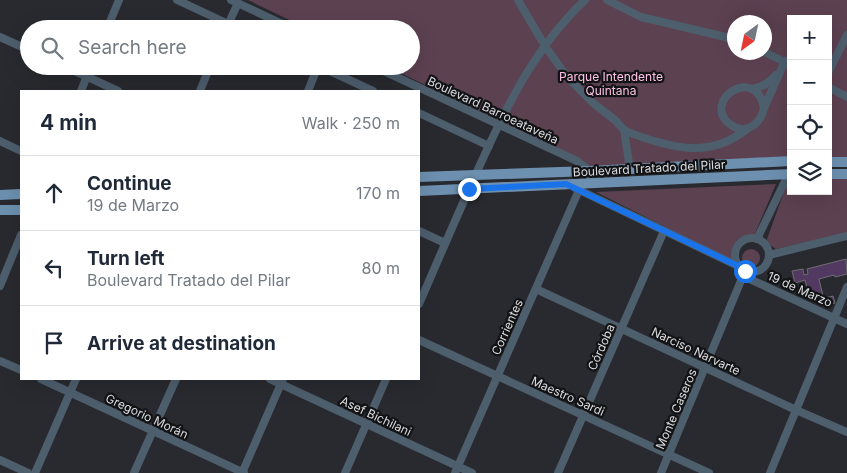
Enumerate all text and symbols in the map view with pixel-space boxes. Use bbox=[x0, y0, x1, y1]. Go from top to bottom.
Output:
north arrow bbox=[727, 15, 772, 60]
map controls bbox=[787, 15, 832, 195]
button: + bbox=[787, 15, 832, 60]
search box bbox=[20, 20, 420, 75]
icon: search bbox=[38, 34, 66, 62]
text: Search here bbox=[78, 36, 187, 59]
button: − bbox=[787, 60, 832, 105]
park label: Parque Intendente Quintana bbox=[559, 69, 663, 98]
street label: Boulevard Barroeataveña bbox=[425, 73, 561, 147]
button: locate bbox=[787, 105, 832, 150]
text: 4 min bbox=[40, 110, 97, 135]
text: Walk · 250 m bbox=[302, 113, 400, 133]
button: layers bbox=[787, 150, 832, 195]
street label: Boulevard Tratado del Pilar bbox=[572, 156, 726, 179]
text: Continue bbox=[87, 172, 172, 195]
route end bbox=[458, 178, 481, 201]
icon: ahead bbox=[40, 179, 68, 207]
text: 170 m bbox=[356, 183, 400, 203]
text: 19 de Marzo bbox=[87, 195, 179, 215]
text: Turn left bbox=[87, 247, 165, 270]
icon: left bbox=[40, 254, 68, 282]
text: 80 m bbox=[361, 258, 400, 278]
route start bbox=[734, 260, 757, 283]
street label: 19 de Marzo bbox=[765, 268, 835, 310]
text: Boulevard Tratado del Pilar bbox=[87, 270, 290, 290]
street label: Corrientes bbox=[488, 297, 526, 357]
street label: Córdoba bbox=[584, 322, 618, 372]
street label: Narciso Narvarte bbox=[649, 324, 743, 378]
icon: arrive bbox=[40, 329, 68, 357]
text: Arrive at destination bbox=[87, 332, 276, 355]
street label: Monte Caseros bbox=[652, 366, 700, 452]
street label: Maestro Sardi bbox=[529, 373, 607, 419]
street label: Gregorio Morán bbox=[103, 390, 191, 442]
street label: Asef Bichilani bbox=[338, 393, 414, 439]

